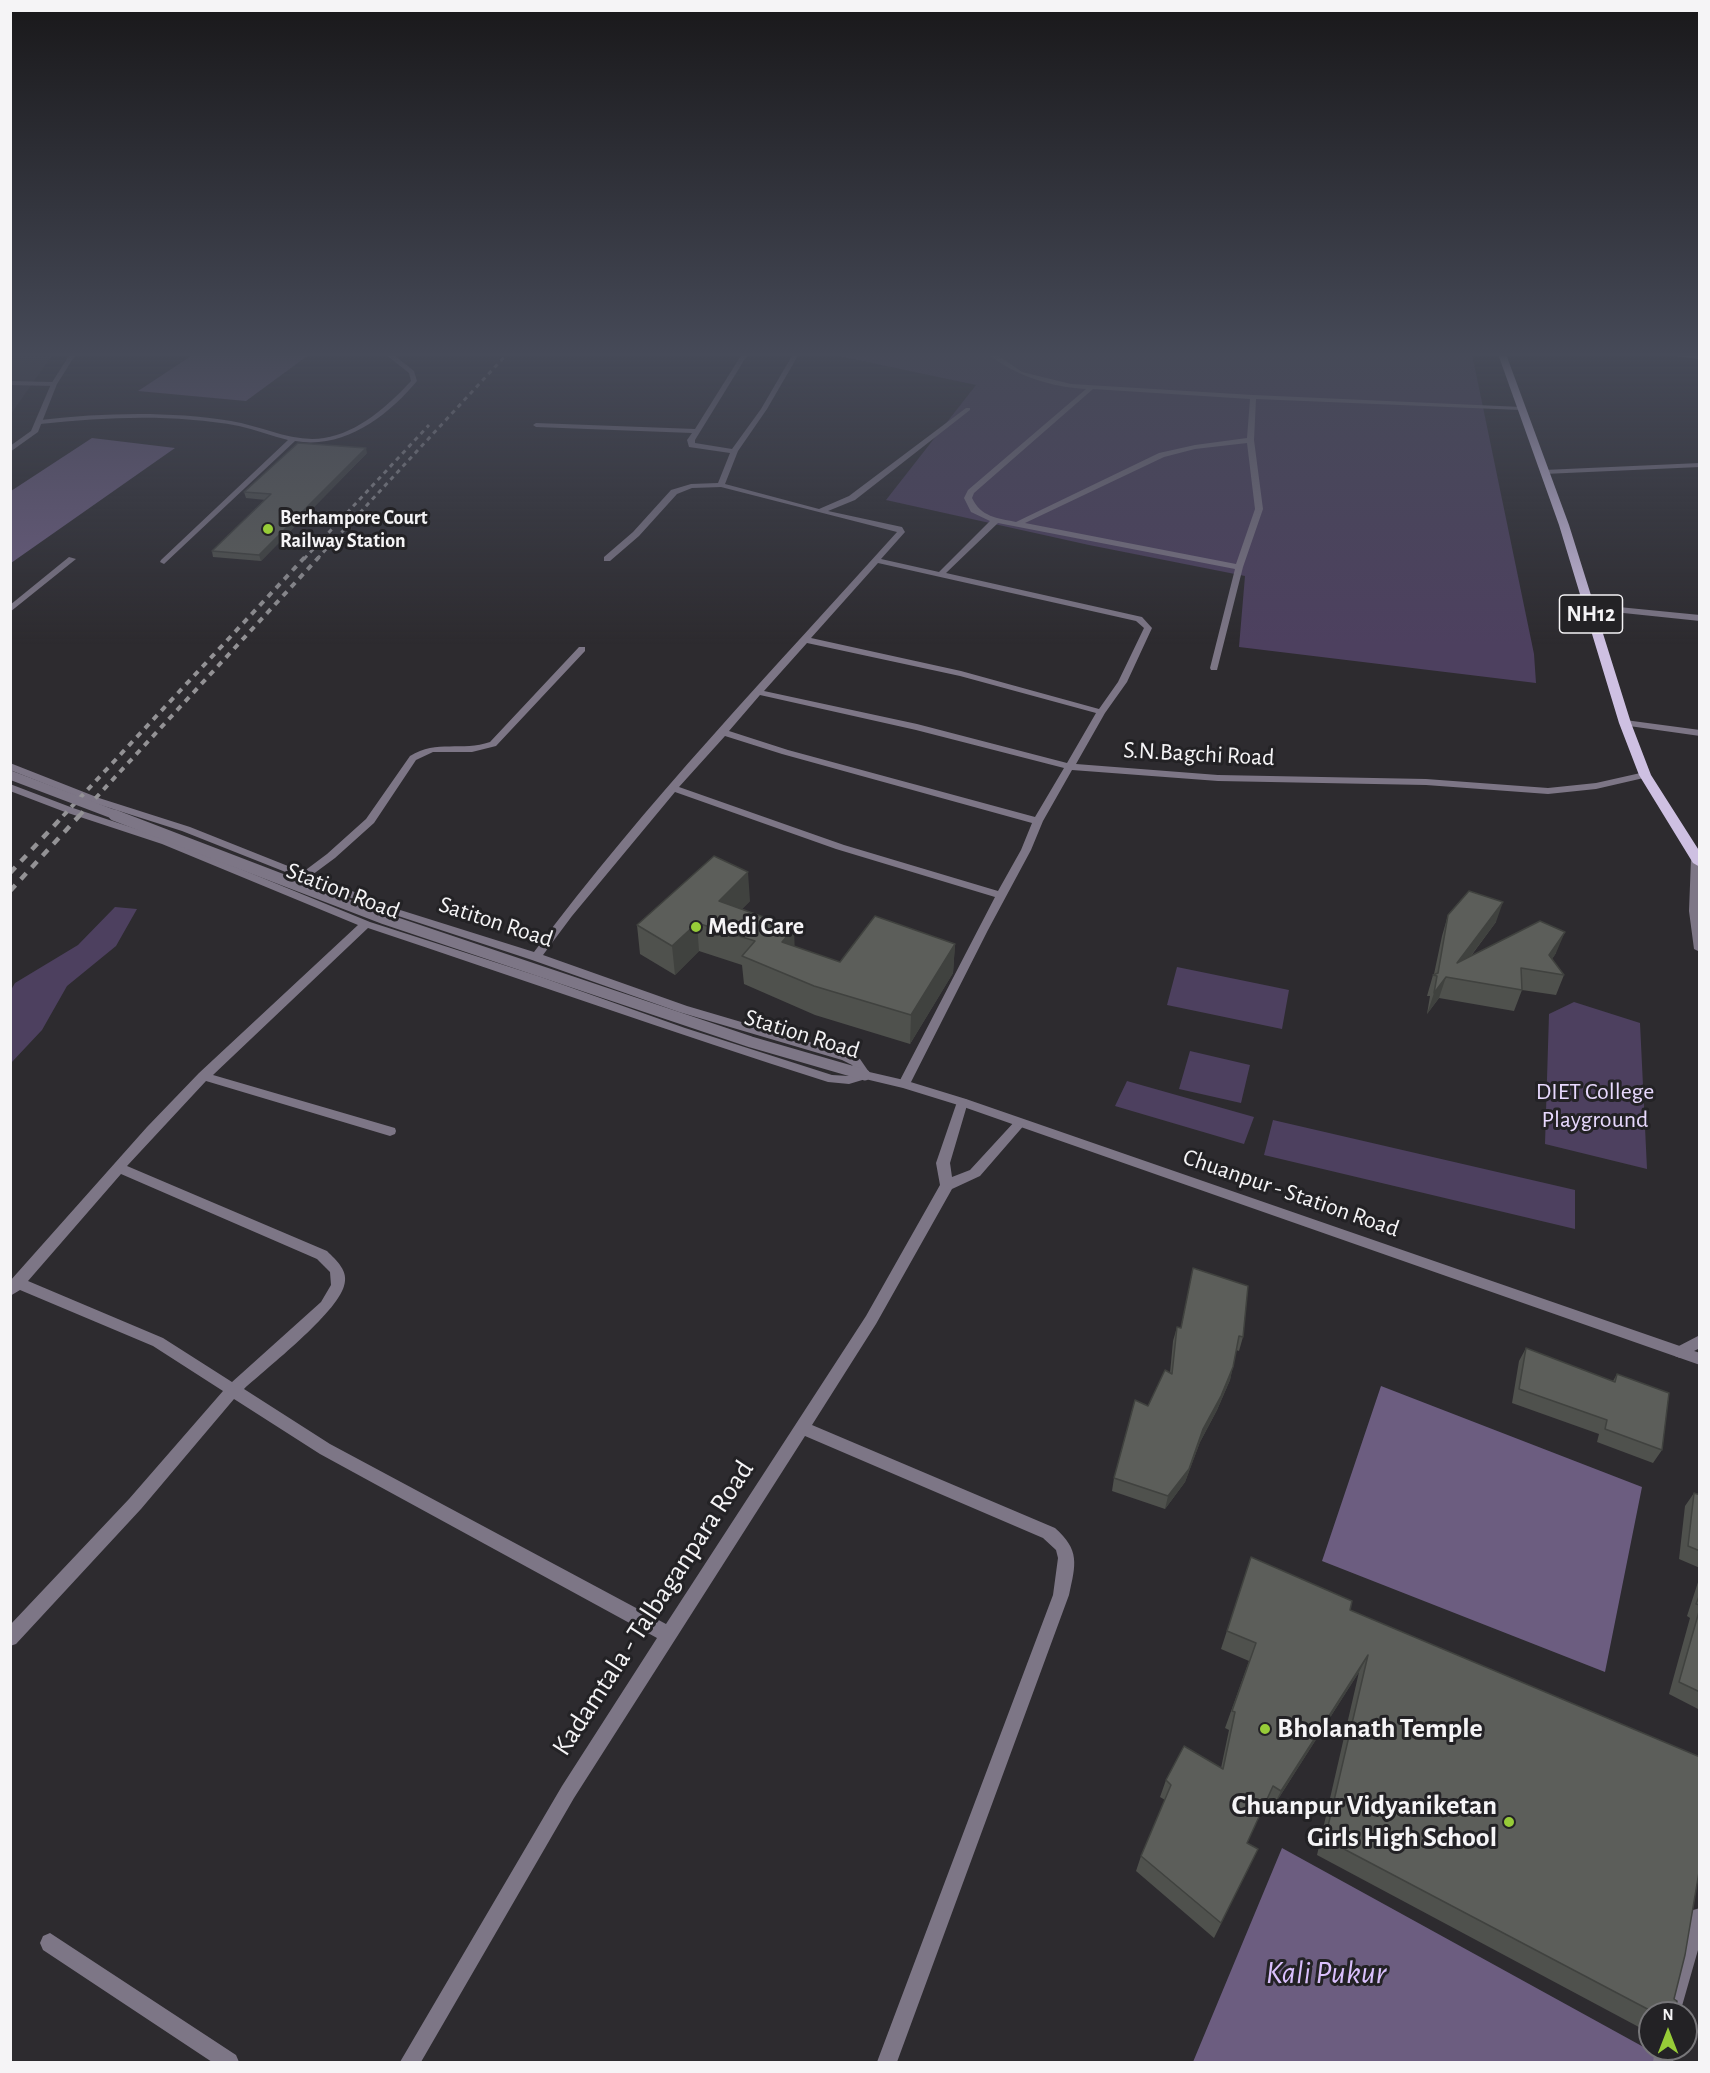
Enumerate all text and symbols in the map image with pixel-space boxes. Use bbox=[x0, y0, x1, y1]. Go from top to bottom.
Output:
place label: Berhampore Court Railway Station bbox=[280, 506, 428, 553]
marker: Berhampore Court Railway Station bbox=[261, 522, 275, 536]
road number: NH12 bbox=[1560, 595, 1622, 633]
street label: S.N.Bagchi Road bbox=[1123, 736, 1275, 772]
street label: Station Road bbox=[282, 856, 404, 926]
street label: Satiton Road bbox=[435, 890, 557, 954]
place label: Medi Care bbox=[708, 913, 804, 941]
marker: Medi Care bbox=[689, 920, 703, 934]
street label: Station Road bbox=[741, 1003, 863, 1065]
park label: DIET College Playground bbox=[1536, 1078, 1654, 1134]
street label: Chuanpur - Station Road bbox=[1179, 1142, 1403, 1244]
street label: Kadamtala - Talbaganpara Road bbox=[545, 1454, 761, 1762]
place label: Bholanath Temple bbox=[1277, 1712, 1483, 1746]
marker: Bholanath Temple bbox=[1258, 1722, 1272, 1736]
place label: Chuanpur Vidyaniketan Girls High School bbox=[1232, 1789, 1497, 1855]
marker: Chuanpur Vidyaniketan Girls High School bbox=[1502, 1815, 1516, 1829]
water label: Kali Pukur bbox=[1266, 1954, 1386, 1992]
north arrow bbox=[1638, 2001, 1698, 2061]
text: N bbox=[1662, 2007, 1674, 2023]

